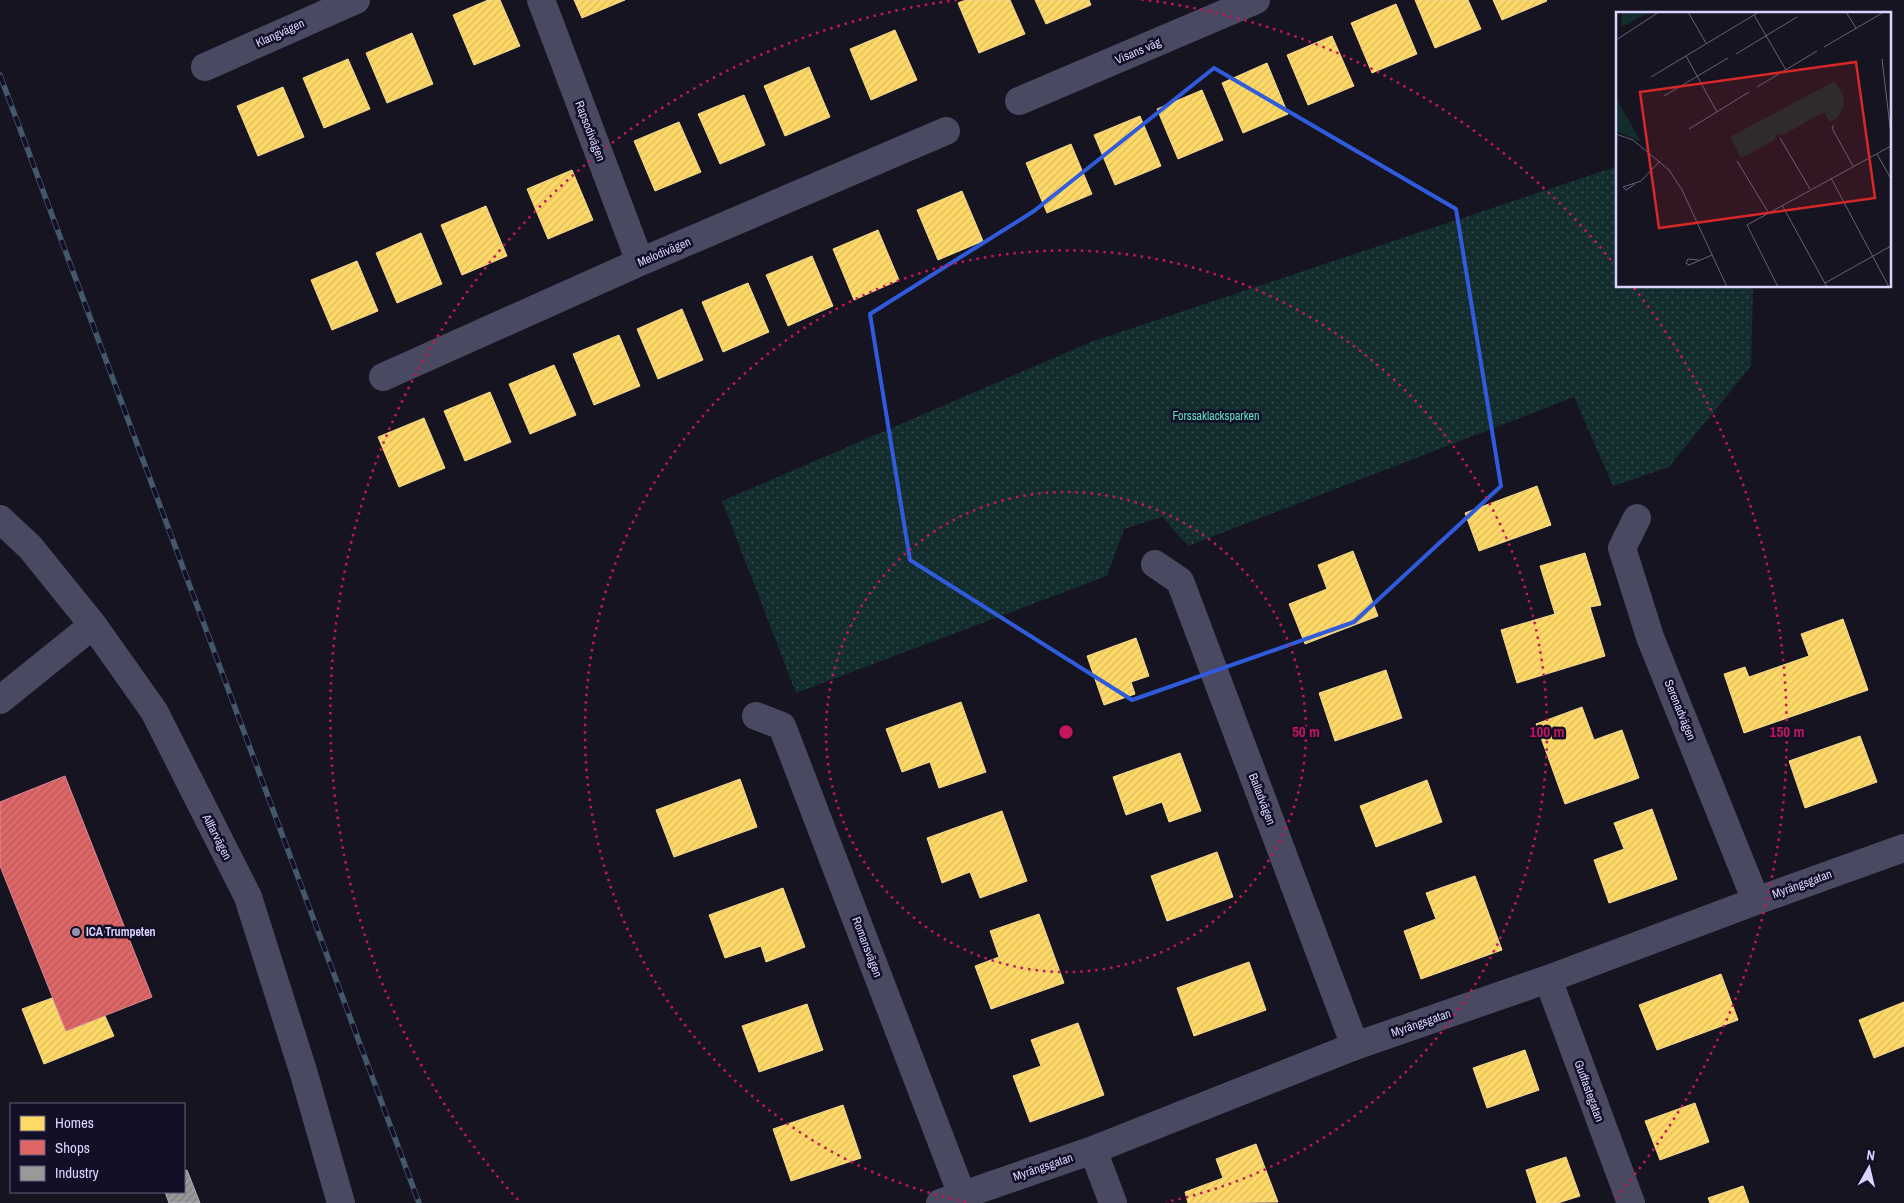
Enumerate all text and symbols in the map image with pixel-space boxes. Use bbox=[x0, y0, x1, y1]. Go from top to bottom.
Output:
inset map bbox=[1616, 12, 1892, 288]
street label: Klangvägen bbox=[253, 15, 307, 51]
street label: Visans väg bbox=[1113, 34, 1164, 68]
street label: Rapsodivägen bbox=[571, 99, 609, 163]
street label: Melodivägen bbox=[635, 234, 693, 270]
park label: Forssaklacksparken bbox=[1172, 408, 1260, 424]
street label: Serenadvägen bbox=[1661, 677, 1699, 743]
text: 50 m bbox=[1292, 721, 1320, 742]
text: 100 m bbox=[1530, 721, 1564, 742]
text: 150 m bbox=[1770, 721, 1804, 742]
centre of rings bbox=[1057, 723, 1075, 741]
street label: Balladvägen bbox=[1245, 771, 1279, 827]
street label: Allfarvägen bbox=[198, 811, 235, 863]
street label: Myrängsgatan bbox=[1770, 866, 1834, 902]
street label: Romansvägen bbox=[848, 915, 886, 979]
place label: ICA Trumpeten bbox=[86, 924, 156, 940]
marker: ICA Trumpeten bbox=[70, 926, 82, 938]
street label: Myrängsgatan bbox=[1389, 1005, 1453, 1041]
street label: Gudfastegatan bbox=[1570, 1058, 1608, 1124]
legend bbox=[10, 1103, 185, 1193]
text: Homes bbox=[55, 1112, 94, 1133]
text: Shops bbox=[55, 1137, 90, 1158]
north arrow bbox=[1844, 1143, 1894, 1193]
text: N bbox=[1865, 1146, 1876, 1165]
street label: Myrängsgatan bbox=[1011, 1149, 1075, 1185]
text: Industry bbox=[55, 1162, 100, 1183]

